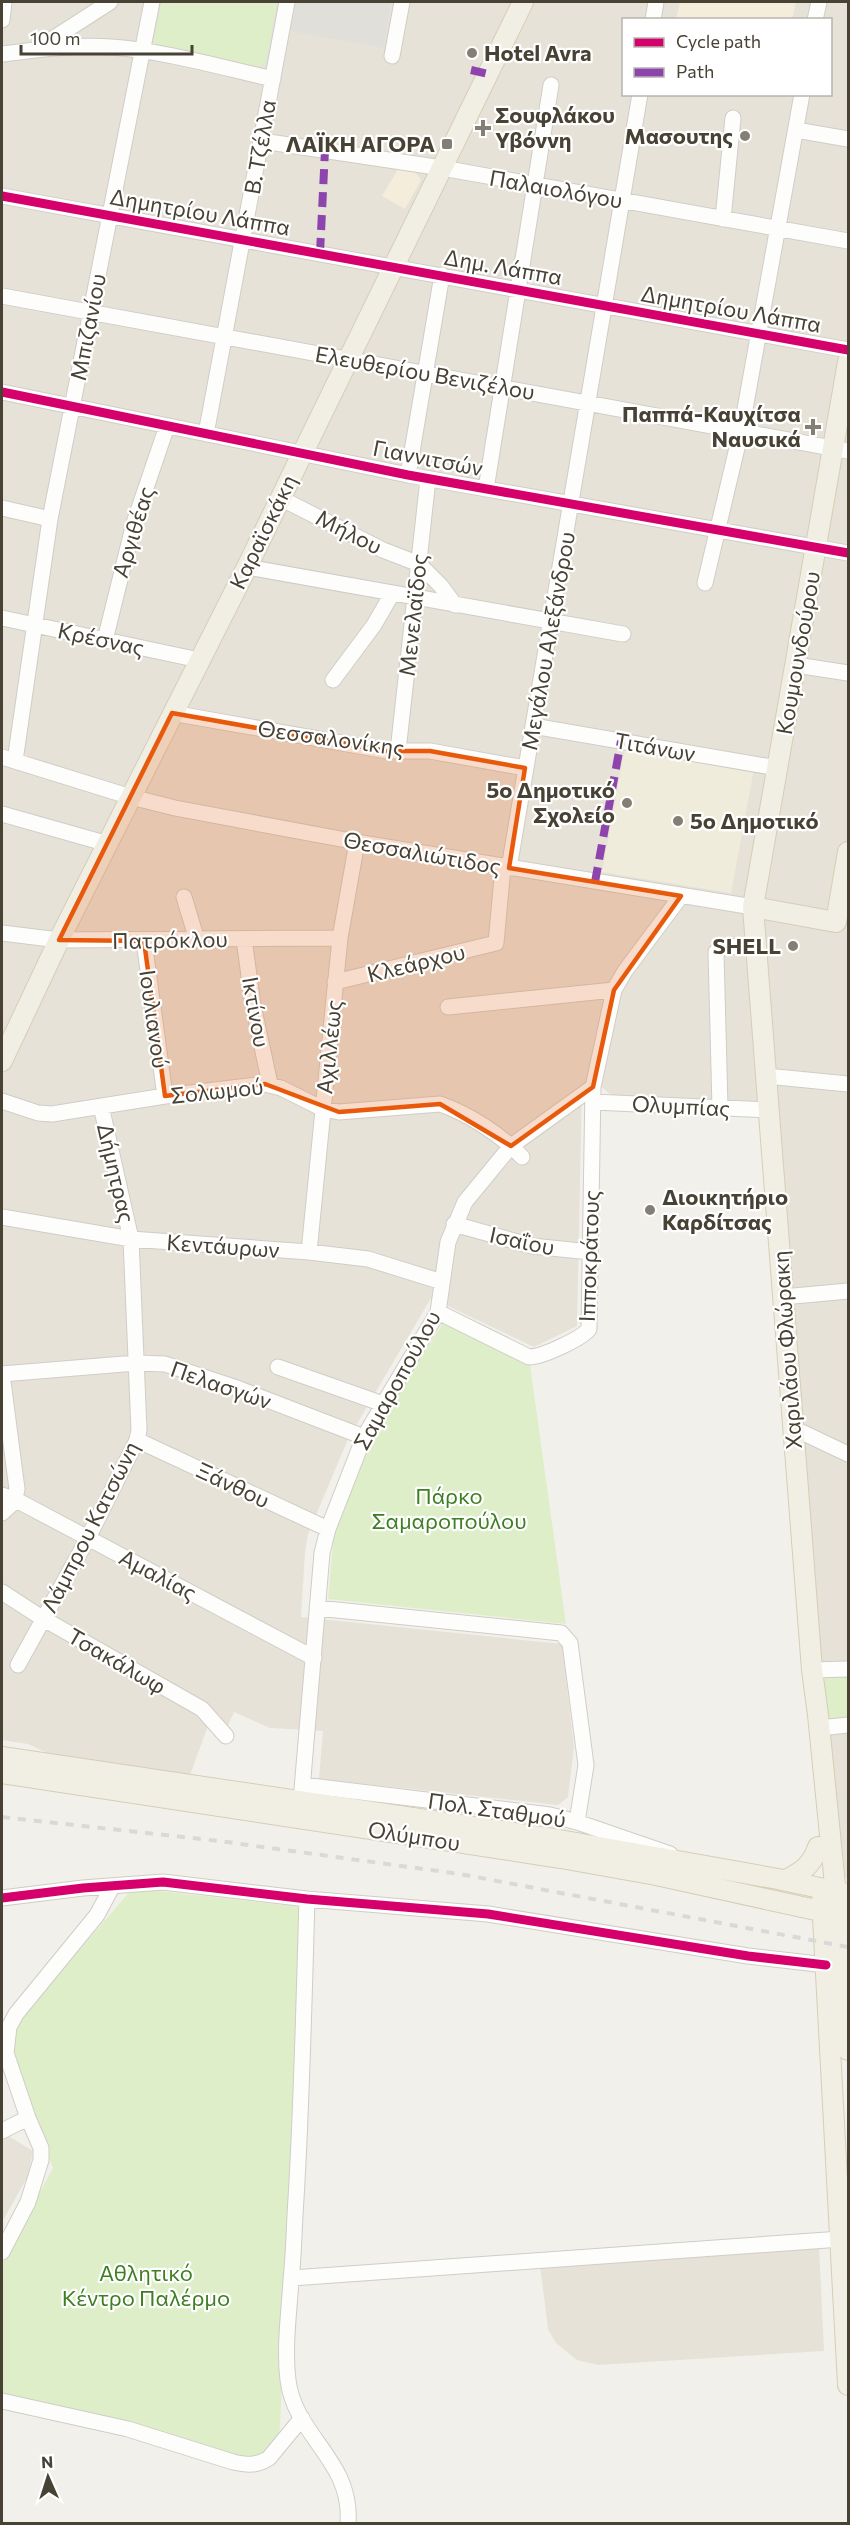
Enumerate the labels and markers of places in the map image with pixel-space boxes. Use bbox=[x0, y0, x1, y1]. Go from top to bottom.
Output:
place label: Hotel Avra bbox=[484, 39, 592, 66]
marker: Hotel Avra bbox=[465, 46, 479, 60]
place label: Σουφλάκου Υβόννη bbox=[495, 101, 615, 153]
marker: Σουφλάκου Υβόννη bbox=[476, 121, 490, 135]
place label: Μασουτης bbox=[625, 122, 733, 149]
marker: Μασουτης bbox=[738, 129, 752, 143]
place label: ΛΑΪΚΗ ΑΓΟΡΑ bbox=[286, 130, 435, 157]
marker: ΛΑΪΚΗ ΑΓΟΡΑ bbox=[440, 137, 454, 151]
place label: Παππά-Καυχίτσα Ναυσικά bbox=[622, 400, 801, 452]
marker: Παππά-Καυχίτσα Ναυσικά bbox=[806, 420, 820, 434]
place label: 5ο Δημοτικό Σχολείο bbox=[486, 776, 615, 828]
marker: 5ο Δημοτικό Σχολείο bbox=[620, 796, 634, 810]
place label: 5ο Δημοτικό bbox=[690, 807, 819, 834]
marker: 5ο Δημοτικό bbox=[671, 814, 685, 828]
place label: SHELL bbox=[713, 932, 781, 959]
marker: SHELL bbox=[786, 939, 800, 953]
place label: Διοικητήριο Καρδίτσας bbox=[662, 1183, 788, 1235]
marker: Διοικητήριο Καρδίτσας bbox=[643, 1203, 657, 1217]

